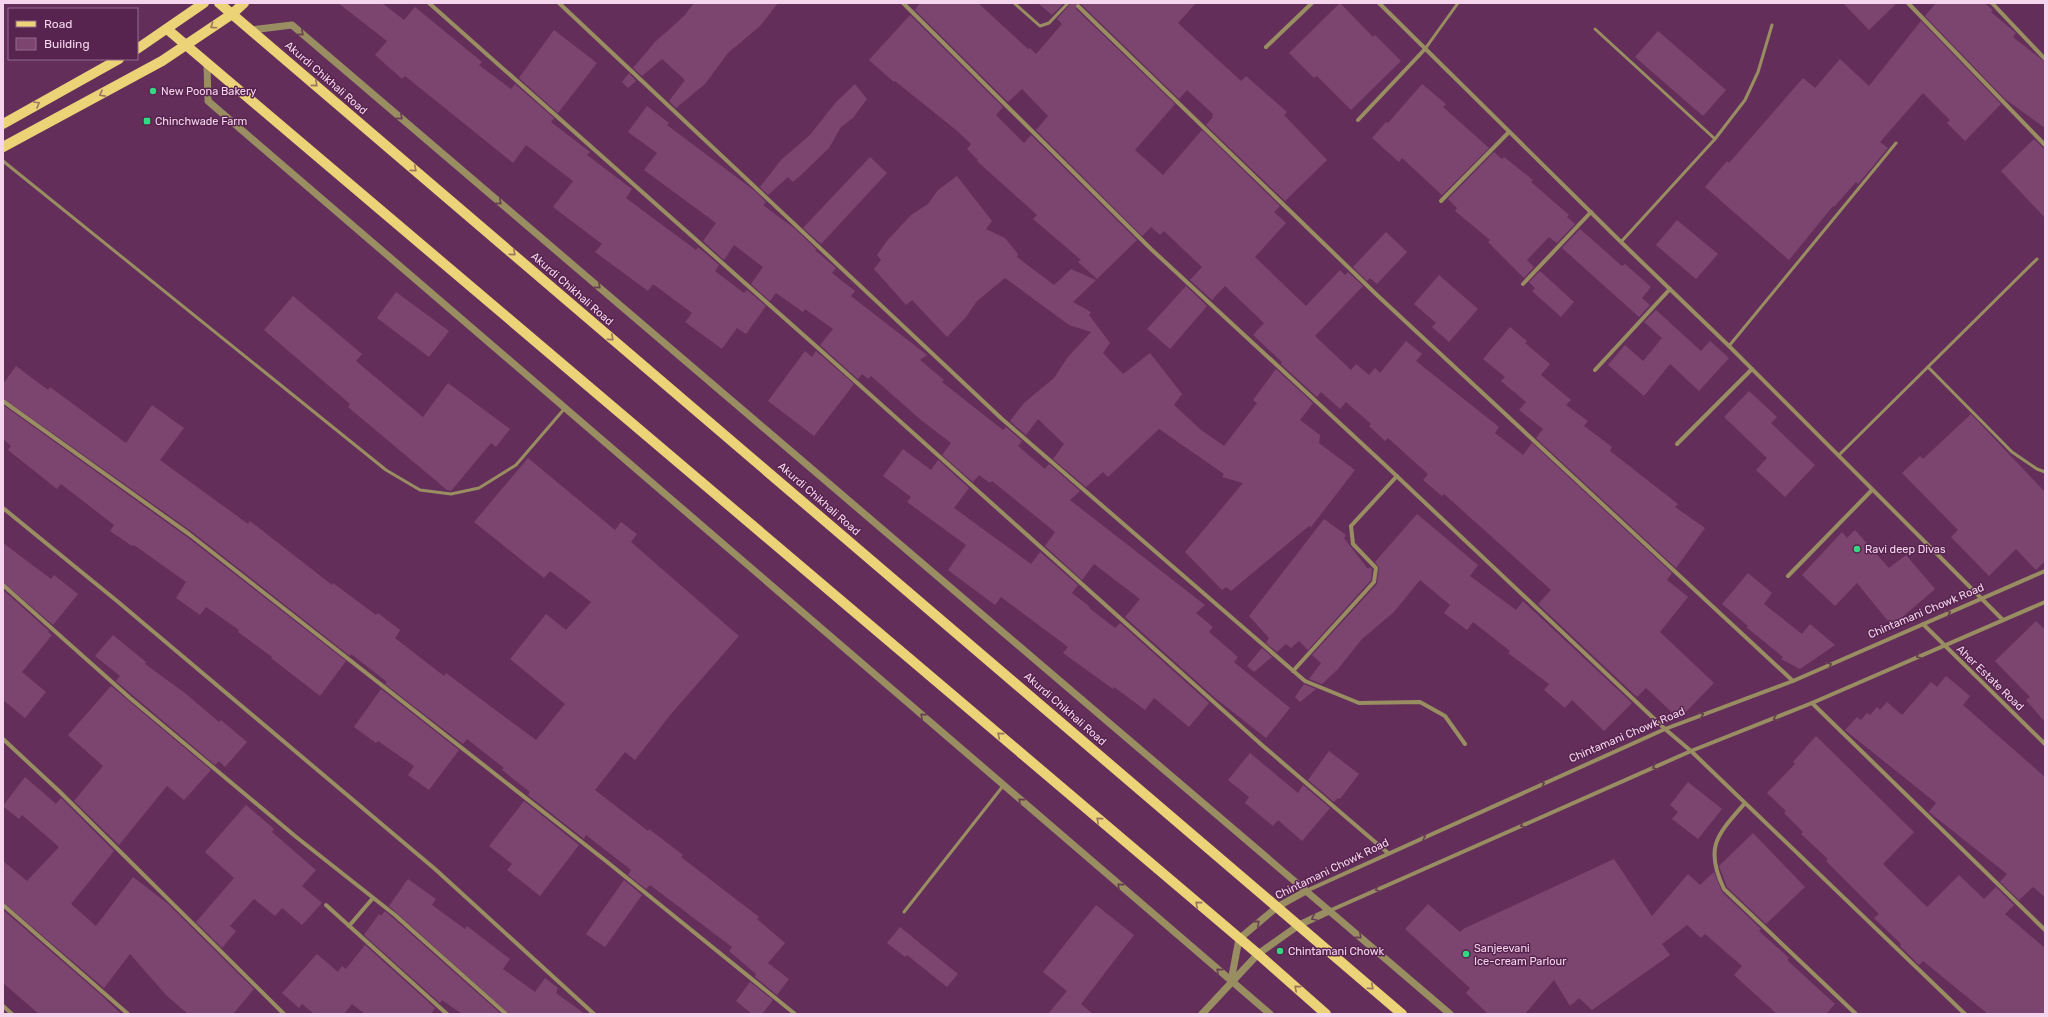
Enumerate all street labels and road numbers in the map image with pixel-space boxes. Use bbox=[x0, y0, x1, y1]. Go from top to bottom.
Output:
street label: Akurdi Chikhali Road bbox=[282, 39, 370, 117]
street label: Akurdi Chikhali Road bbox=[528, 250, 616, 328]
street label: Akurdi Chikhali Road bbox=[775, 460, 863, 538]
street label: Chintamani Chowk Road bbox=[1866, 581, 1986, 641]
street label: Aher Estate Road bbox=[1954, 643, 2026, 713]
street label: Akurdi Chikhali Road bbox=[1021, 670, 1109, 748]
street label: Chintamani Chowk Road bbox=[1567, 705, 1687, 765]
street label: Chintamani Chowk Road bbox=[1273, 836, 1391, 902]

